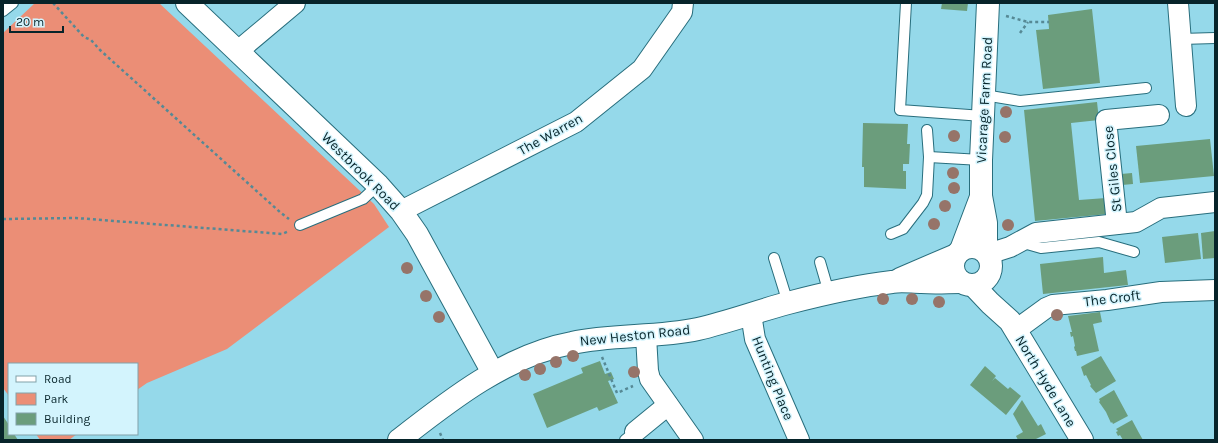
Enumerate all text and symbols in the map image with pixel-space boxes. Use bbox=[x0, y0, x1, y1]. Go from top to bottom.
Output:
scale bar bbox=[10, 8, 63, 34]
text: 20 m bbox=[16, 15, 44, 29]
street label: Vicarage Farm Road bbox=[973, 36, 996, 164]
street label: The Warren bbox=[515, 110, 586, 159]
street label: St Giles Close bbox=[1100, 125, 1125, 213]
street label: Westbrook Road bbox=[318, 129, 403, 214]
street label: The Croft bbox=[1083, 287, 1142, 310]
street label: New Heston Road bbox=[579, 321, 691, 350]
street label: North Hyde Lane bbox=[1012, 332, 1080, 430]
street label: Hunting Place bbox=[748, 334, 797, 423]
legend bbox=[8, 363, 138, 435]
text: Road bbox=[44, 372, 72, 386]
text: Park bbox=[44, 392, 69, 406]
text: Building bbox=[44, 412, 91, 426]

